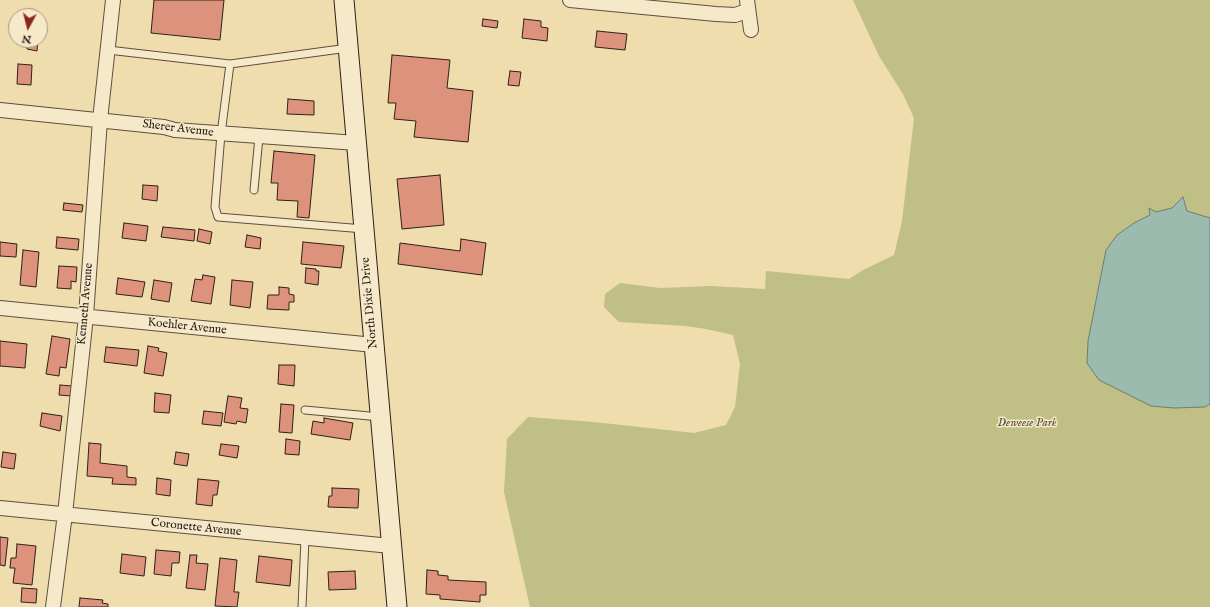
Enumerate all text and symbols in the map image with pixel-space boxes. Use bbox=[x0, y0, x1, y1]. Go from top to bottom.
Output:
north arrow bbox=[8, 8, 48, 48]
text: N bbox=[21, 31, 32, 46]
street label: Sherer Avenue bbox=[142, 117, 214, 141]
street label: North Dixie Drive bbox=[359, 257, 381, 349]
street label: Kenneth Avenue bbox=[75, 262, 97, 346]
street label: Koehler Avenue bbox=[147, 316, 227, 338]
park label: Deweese Park bbox=[997, 417, 1057, 431]
street label: Coronette Avenue bbox=[150, 516, 242, 540]

